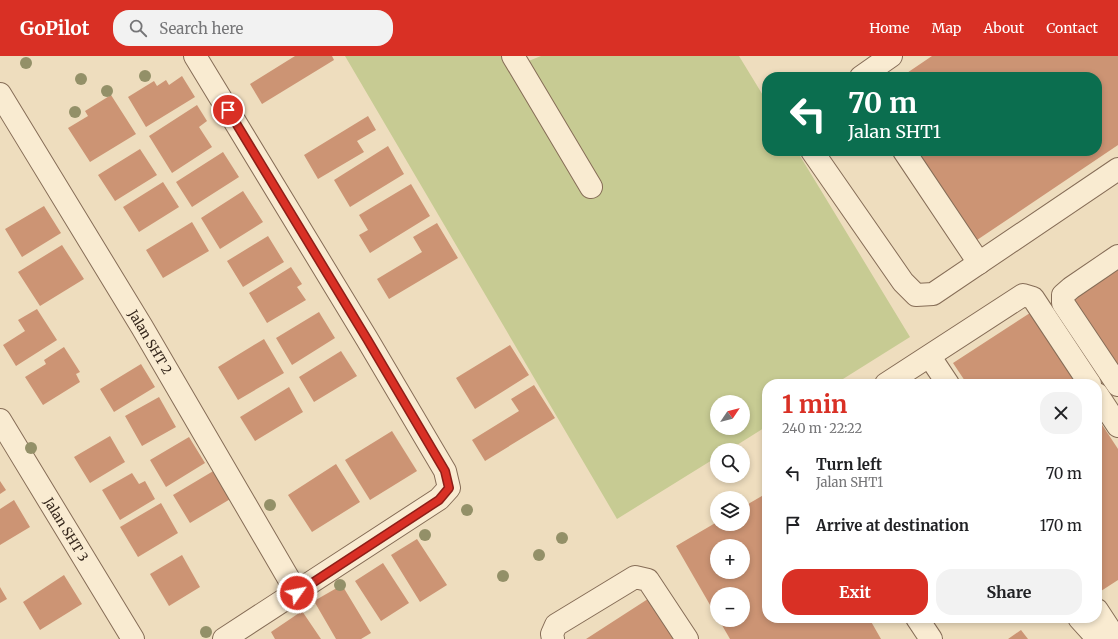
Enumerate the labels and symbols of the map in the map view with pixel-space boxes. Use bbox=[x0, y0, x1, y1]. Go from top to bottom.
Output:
pin bbox=[211, 93, 245, 127]
street label: Jalan SHT 2 bbox=[124, 306, 176, 378]
north arrow bbox=[710, 395, 750, 435]
street label: Jalan SHT 3 bbox=[40, 493, 92, 565]
position arrow bbox=[276, 572, 318, 614]

